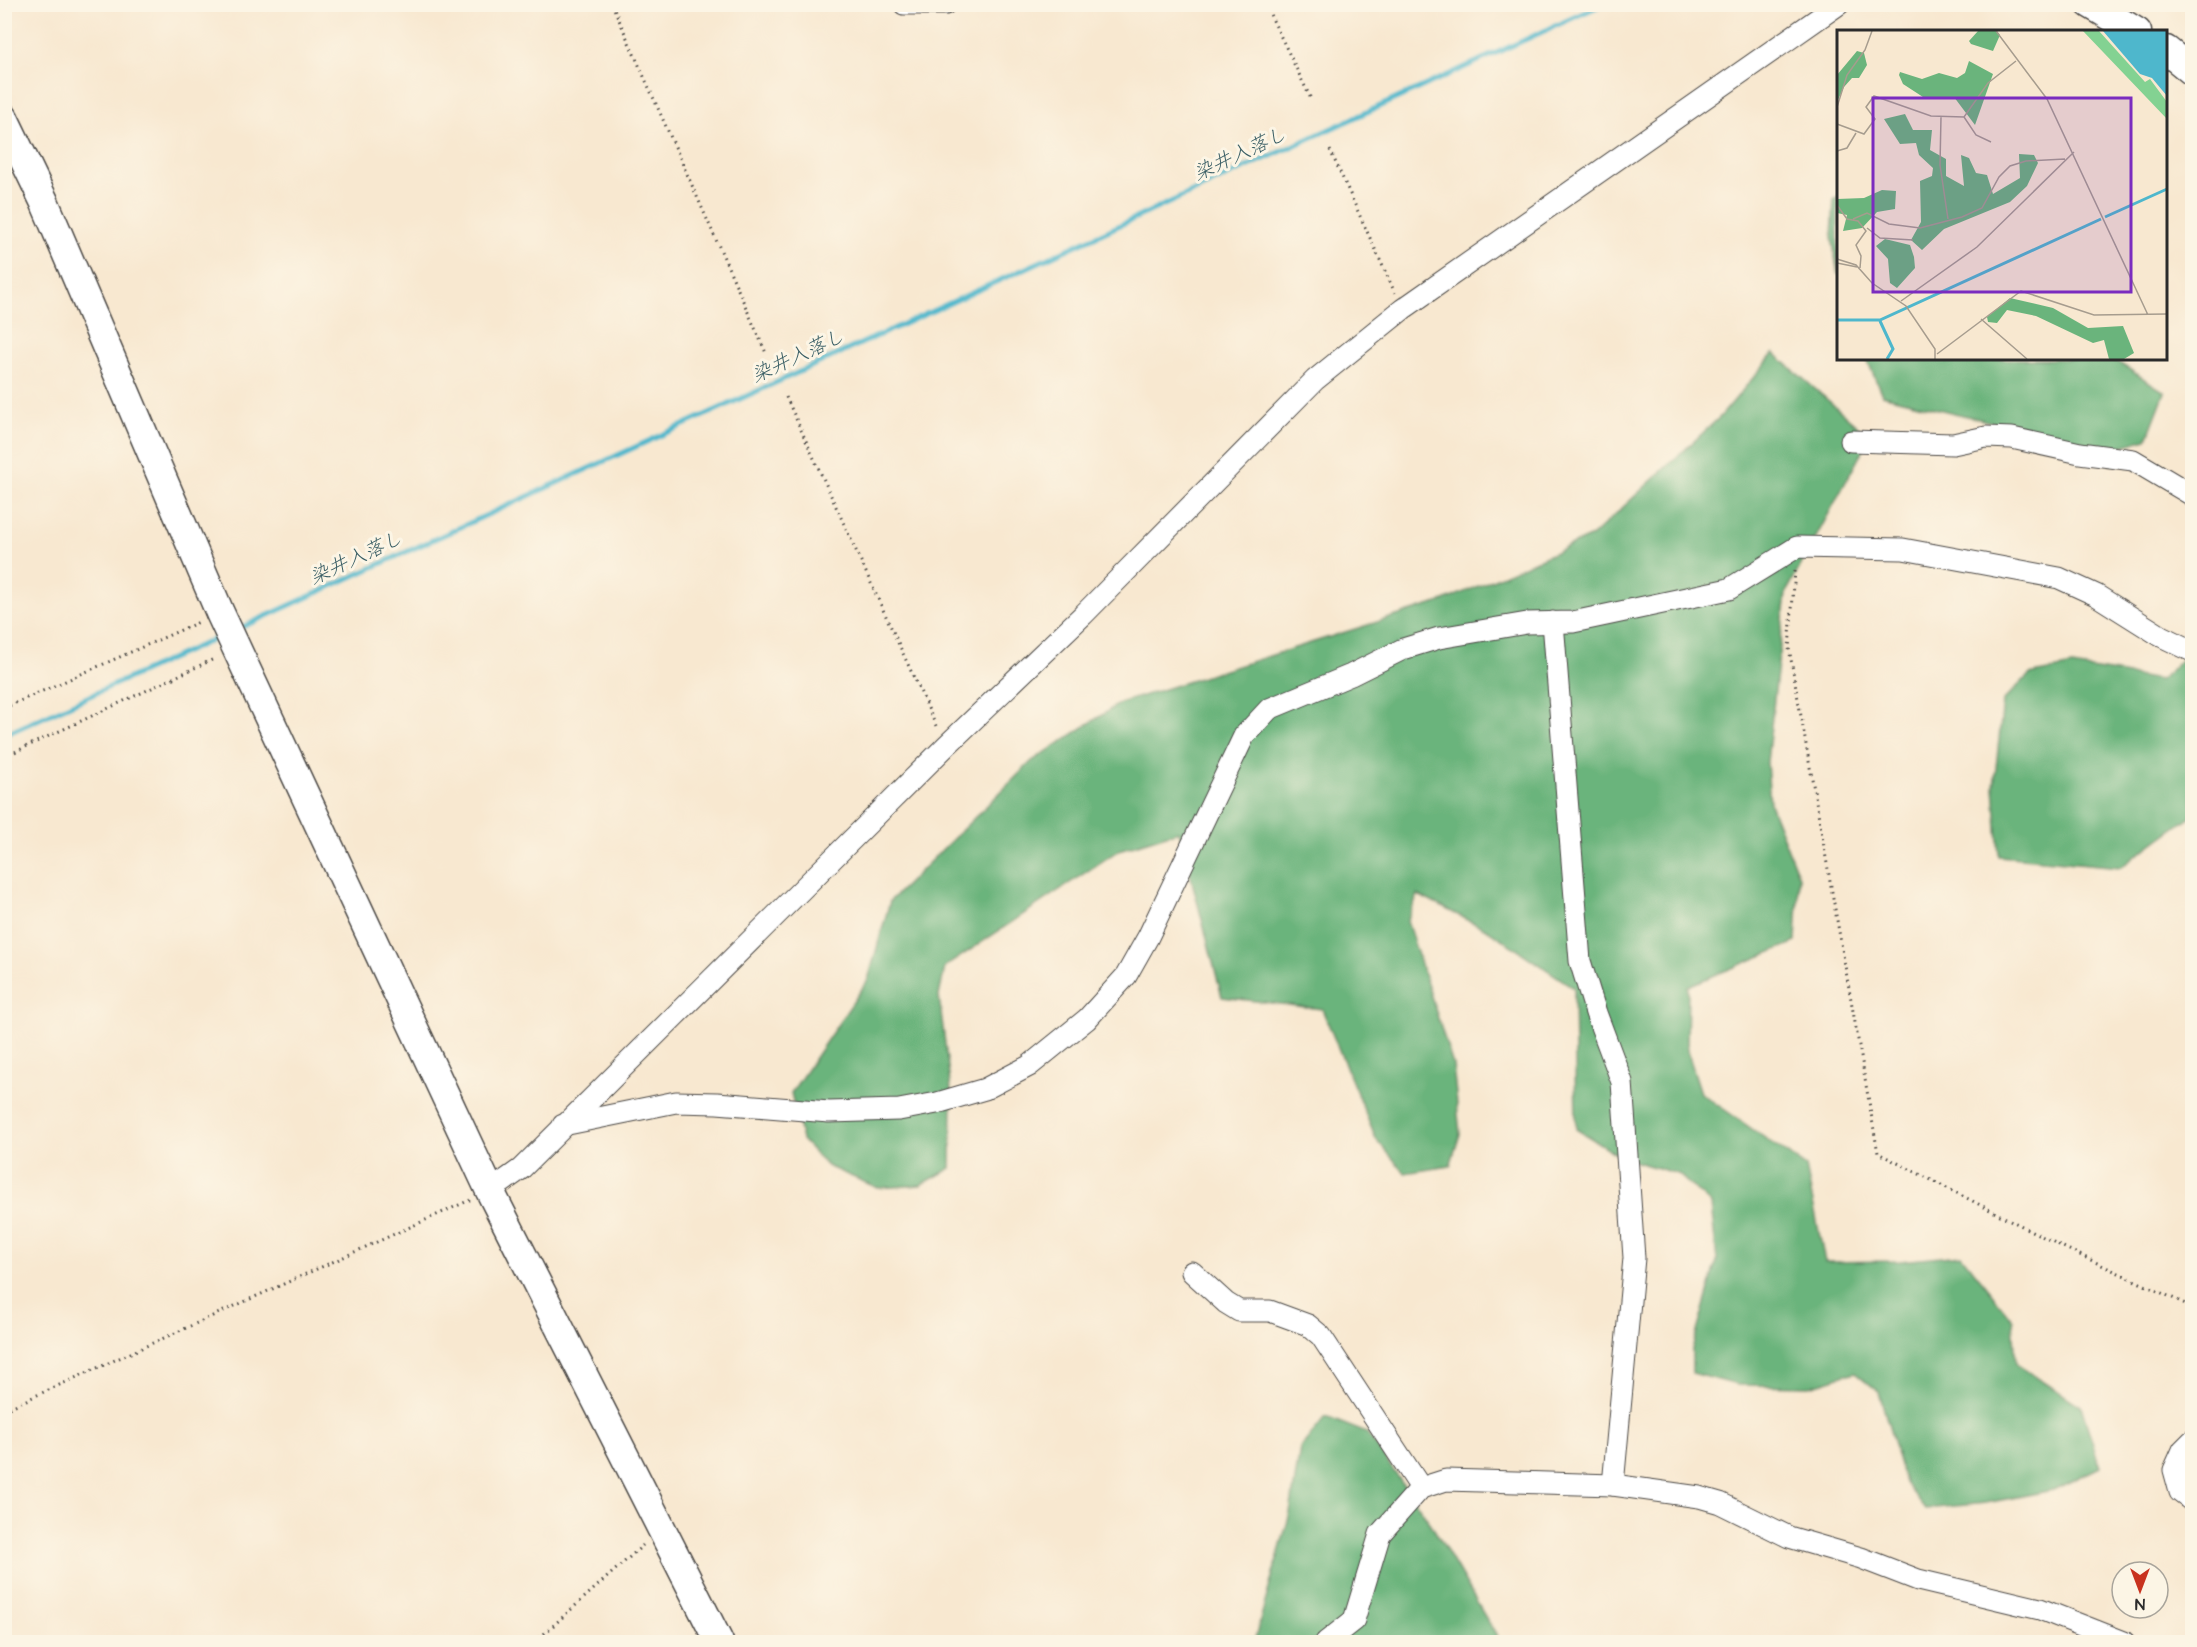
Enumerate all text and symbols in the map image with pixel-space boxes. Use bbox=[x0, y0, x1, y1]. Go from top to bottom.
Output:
inset map bbox=[1837, 30, 2167, 360]
water label: 染井入落し bbox=[1189, 120, 1291, 188]
water label: 染井入落し bbox=[747, 322, 849, 390]
water label: 染井入落し bbox=[305, 524, 407, 592]
north arrow bbox=[2110, 1560, 2170, 1620]
text: N bbox=[2135, 1593, 2145, 1615]

